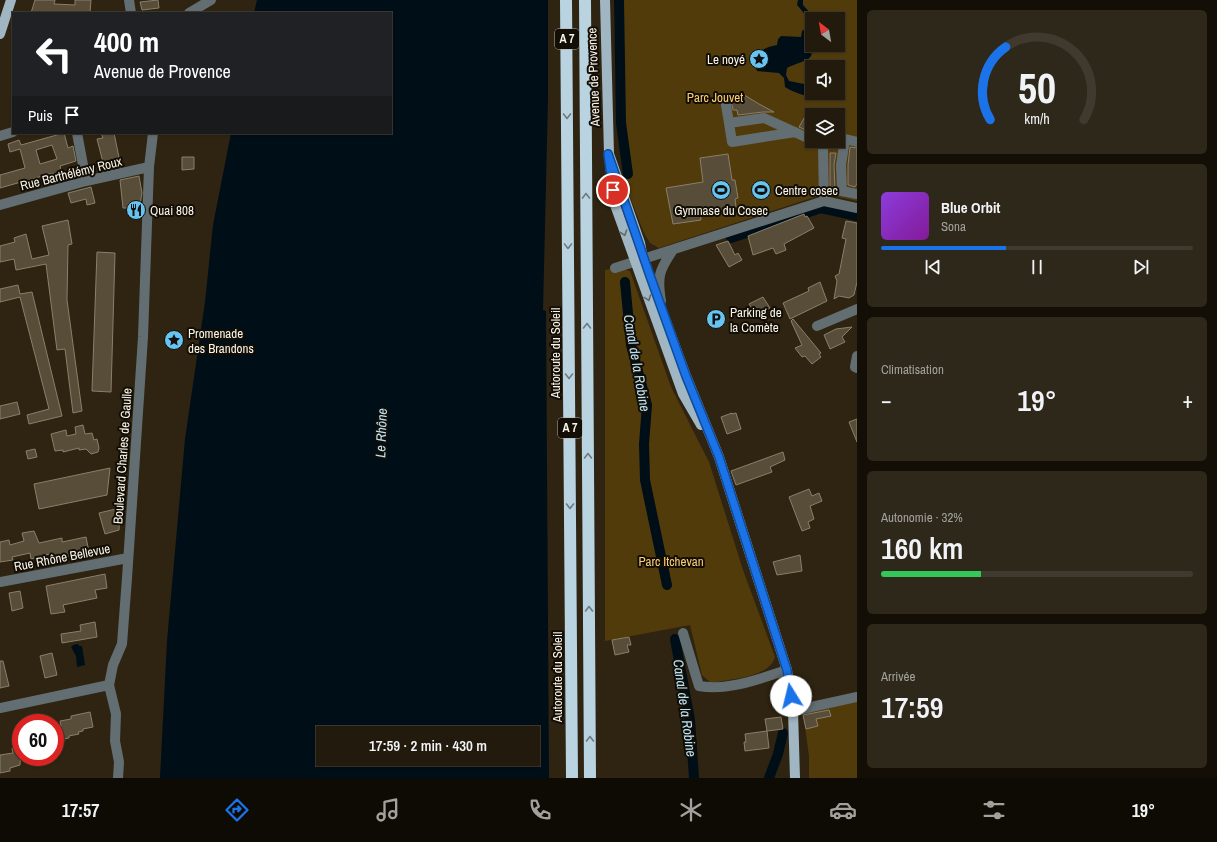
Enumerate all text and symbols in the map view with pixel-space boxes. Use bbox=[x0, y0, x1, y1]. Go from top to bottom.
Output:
north arrow bbox=[805, 12, 845, 52]
map controls bbox=[805, 12, 845, 148]
text: 400 m bbox=[94, 23, 159, 61]
street label: Avenue de Provence bbox=[583, 27, 604, 128]
icon: left bbox=[28, 28, 80, 80]
road number: A 7 bbox=[555, 29, 579, 49]
place icon: Le noyé bbox=[748, 48, 770, 70]
place label: Le noyé bbox=[707, 51, 745, 68]
text: Avenue de Provence bbox=[94, 59, 231, 84]
button: sound bbox=[805, 60, 845, 100]
text: 50 bbox=[1018, 60, 1056, 116]
park label: Parc Jouvet bbox=[687, 89, 743, 106]
icon: arrive bbox=[61, 104, 83, 126]
text: Puis bbox=[28, 105, 53, 126]
button: layers bbox=[805, 108, 845, 148]
text: km/h bbox=[1024, 108, 1050, 127]
one-way arrow bbox=[563, 113, 571, 119]
street label: Rue Barthélémy Roux bbox=[18, 152, 124, 194]
pin bbox=[596, 173, 630, 207]
icon: arrive bbox=[602, 179, 624, 201]
sports icon: Gymnase du Cosec bbox=[710, 179, 732, 201]
sports icon: Centre cosec bbox=[750, 179, 772, 201]
place label: Centre cosec bbox=[775, 182, 838, 199]
one-way arrow bbox=[582, 193, 591, 199]
text: Blue Orbit bbox=[941, 197, 1000, 218]
restaurant icon: Quai 808 bbox=[125, 199, 147, 221]
place label: Quai 808 bbox=[150, 202, 194, 219]
place label: Gymnase du Cosec bbox=[674, 202, 768, 219]
text: Sona bbox=[941, 218, 966, 235]
one-way arrow bbox=[620, 229, 628, 236]
one-way arrow bbox=[564, 243, 572, 249]
icon: previous bbox=[922, 256, 944, 278]
icon: pause bbox=[1026, 256, 1048, 278]
icon: next bbox=[1130, 256, 1152, 278]
one-way arrow bbox=[643, 295, 652, 302]
place label: Parking de la Comète bbox=[730, 304, 782, 336]
street label: Autoroute du Soleil bbox=[547, 308, 564, 399]
parking icon: Parking de la Comète bbox=[705, 308, 727, 330]
water label: Canal de la Robine bbox=[620, 313, 654, 413]
one-way arrow bbox=[583, 323, 591, 329]
place label: Promenade des Brandons bbox=[188, 325, 254, 357]
place icon: Promenade des Brandons bbox=[163, 329, 185, 351]
text: Climatisation bbox=[881, 361, 944, 378]
one-way arrow bbox=[565, 373, 573, 379]
text: 19° bbox=[1017, 380, 1057, 420]
text: − bbox=[881, 385, 892, 415]
text: + bbox=[1182, 385, 1193, 415]
street label: Boulevard Charles de Gaulle bbox=[109, 387, 136, 525]
water label: Le Rhône bbox=[371, 408, 391, 458]
road number: A 7 bbox=[558, 418, 582, 438]
one-way arrow bbox=[584, 453, 592, 459]
one-way arrow bbox=[566, 503, 574, 509]
text: Autonomie · 32% bbox=[881, 509, 963, 526]
text: 160 km bbox=[881, 528, 963, 568]
street label: Rue Rhône Bellevue bbox=[12, 540, 112, 575]
park label: Parc Itchevan bbox=[638, 553, 704, 570]
one-way arrow bbox=[585, 606, 593, 612]
street label: Autoroute du Soleil bbox=[549, 632, 566, 723]
water label: Canal de la Robine bbox=[669, 658, 701, 758]
text: Arrivée bbox=[881, 668, 915, 685]
position arrow bbox=[770, 675, 812, 717]
text: 17:59 bbox=[881, 687, 943, 727]
speed limit sign: 60 bbox=[12, 714, 64, 766]
text: 17:59 · 2 min · 430 m bbox=[369, 735, 487, 756]
one-way arrow bbox=[586, 736, 594, 742]
icon: directions bbox=[223, 796, 251, 824]
icon: music bbox=[374, 796, 402, 824]
icon: phone bbox=[526, 796, 554, 824]
icon: climate bbox=[677, 796, 705, 824]
icon: car bbox=[829, 796, 857, 824]
icon: filters bbox=[980, 796, 1008, 824]
text: 17:57 bbox=[62, 798, 99, 823]
text: 19° bbox=[1132, 798, 1155, 823]

